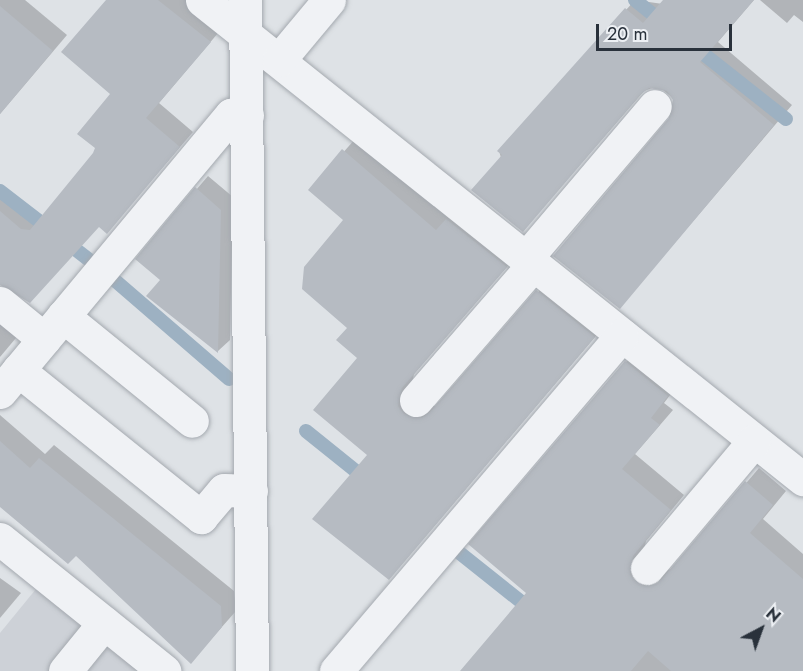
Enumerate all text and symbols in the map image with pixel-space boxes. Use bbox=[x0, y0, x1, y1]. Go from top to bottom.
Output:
scale bar bbox=[599, 12, 736, 50]
text: 20 m bbox=[607, 21, 647, 47]
north arrow bbox=[731, 599, 791, 659]
text: N bbox=[761, 602, 785, 628]

